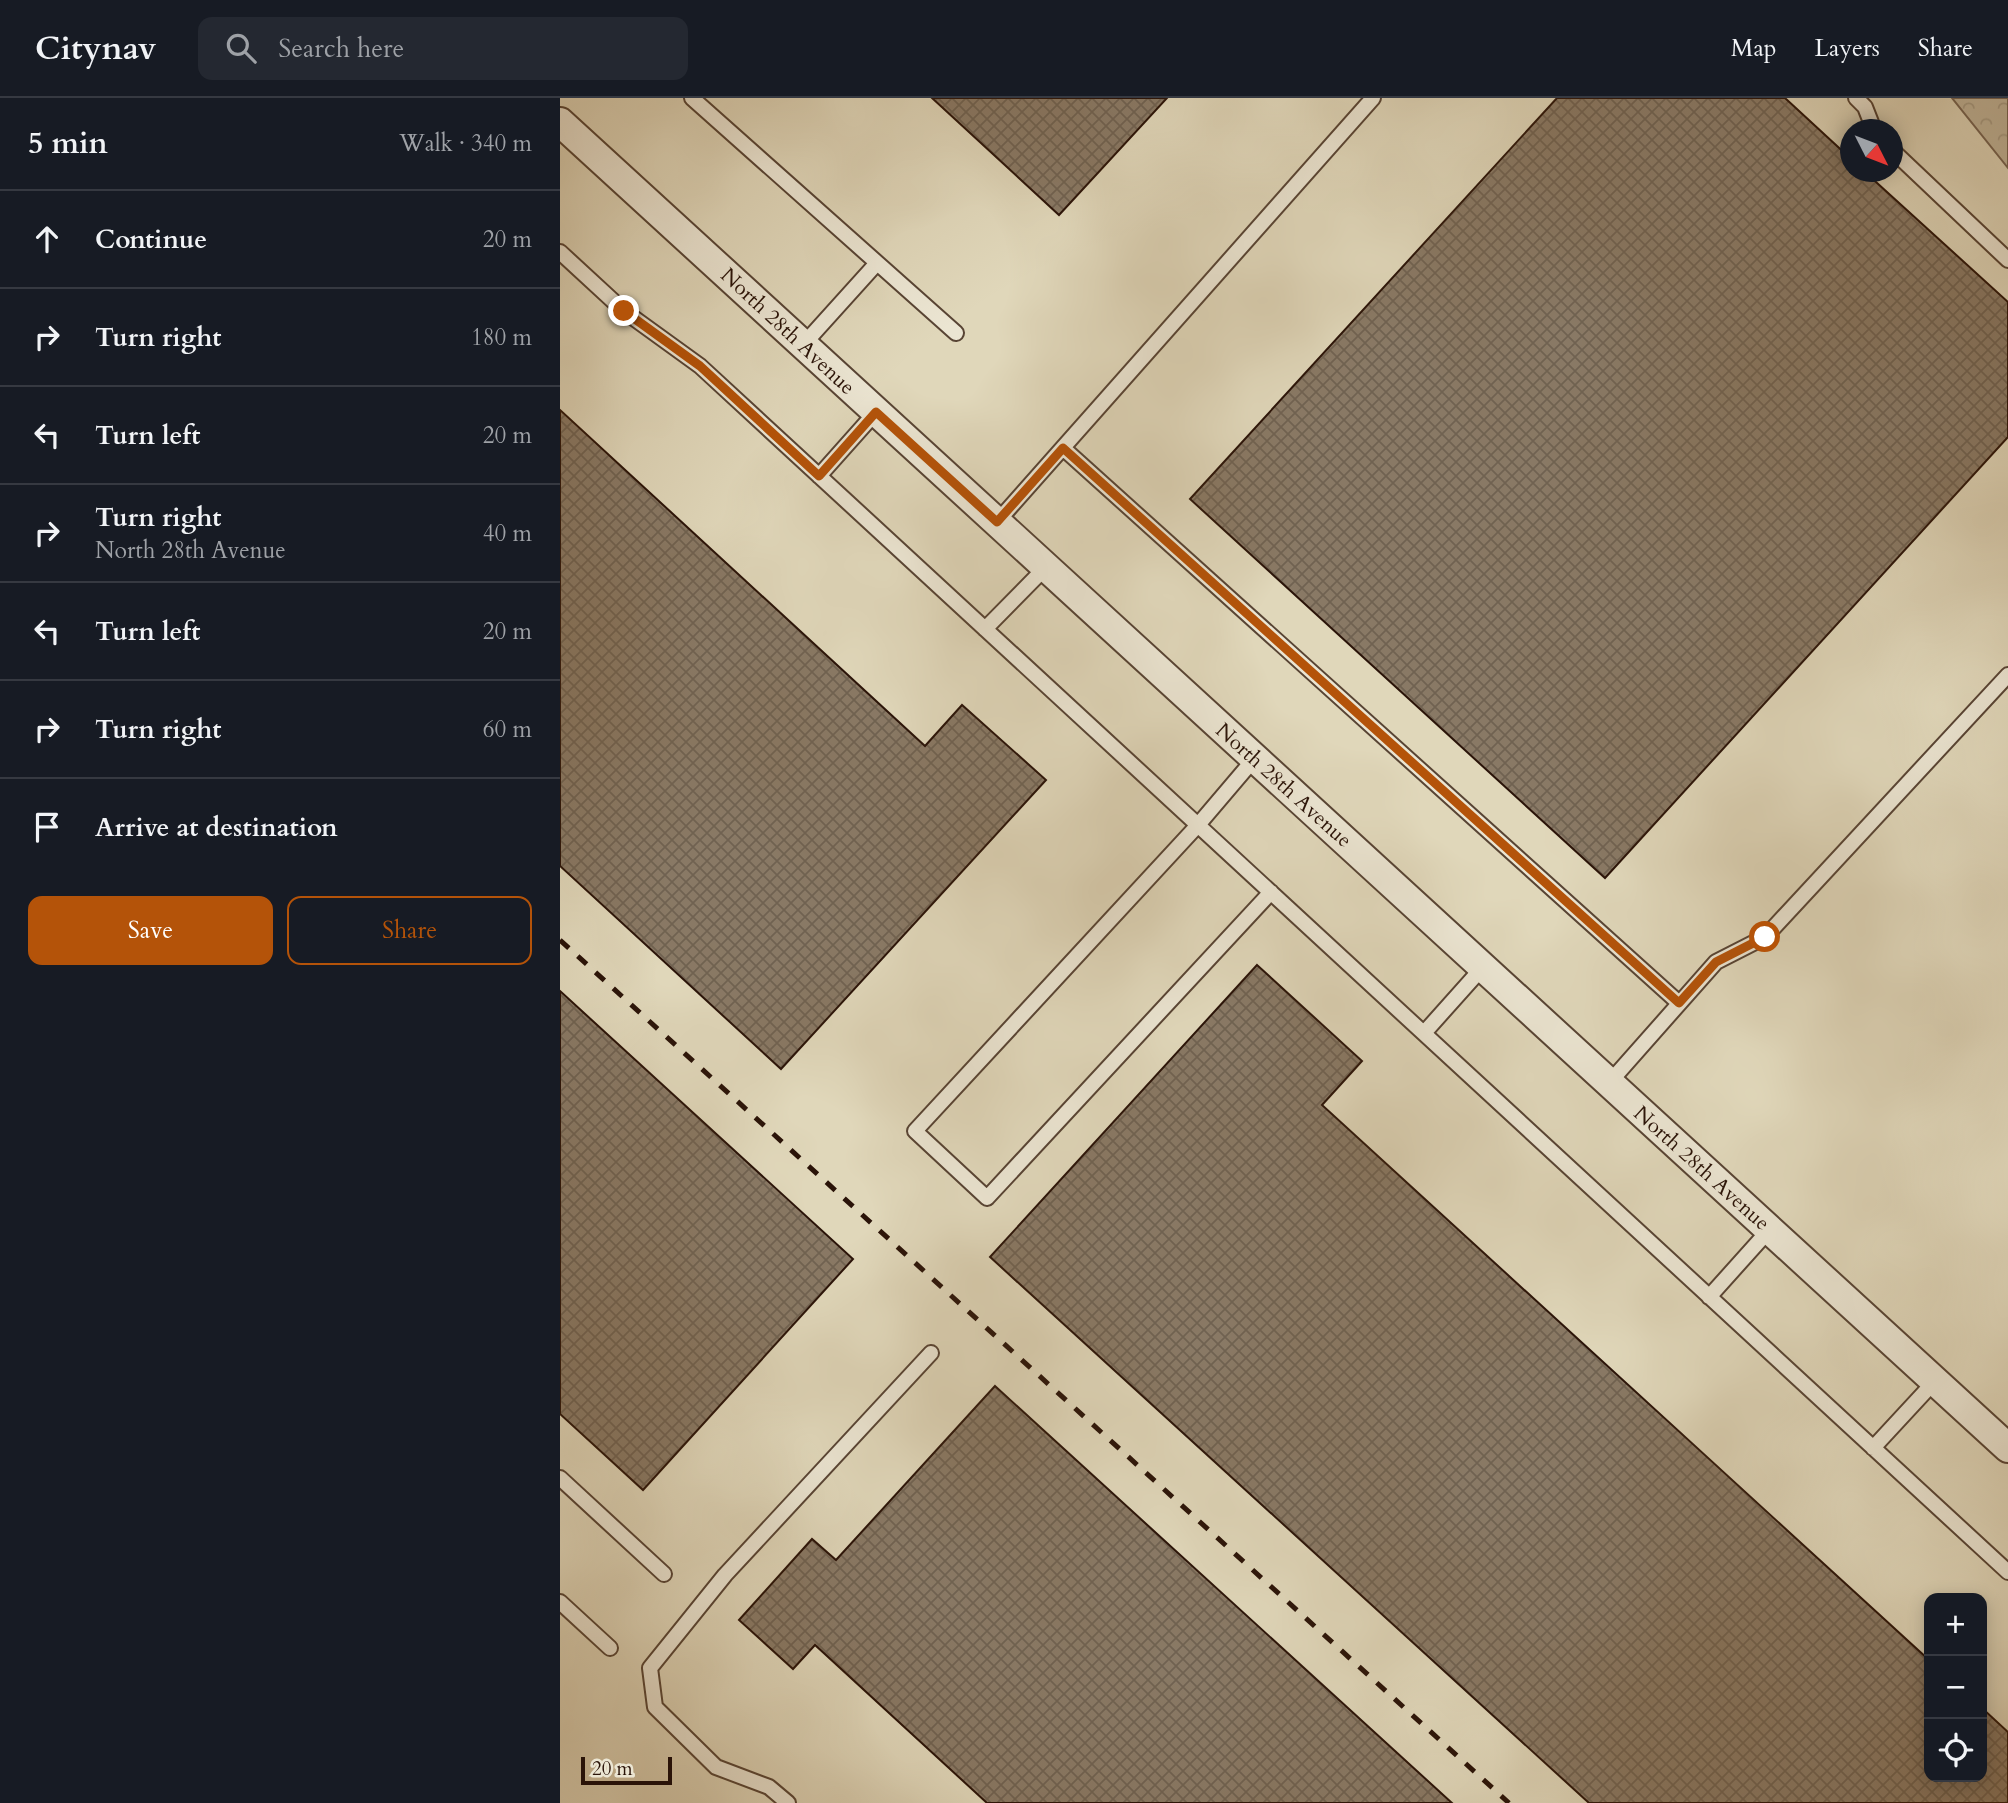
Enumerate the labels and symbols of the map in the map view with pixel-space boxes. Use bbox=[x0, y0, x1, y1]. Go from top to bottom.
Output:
north arrow bbox=[1840, 119, 1903, 182]
street label: North 28th Avenue bbox=[714, 261, 861, 401]
route end bbox=[608, 295, 639, 326]
street label: North 28th Avenue bbox=[1209, 716, 1358, 854]
route start bbox=[1749, 921, 1780, 952]
street label: North 28th Avenue bbox=[1627, 1099, 1776, 1237]
scale bar bbox=[581, 1754, 672, 1786]

